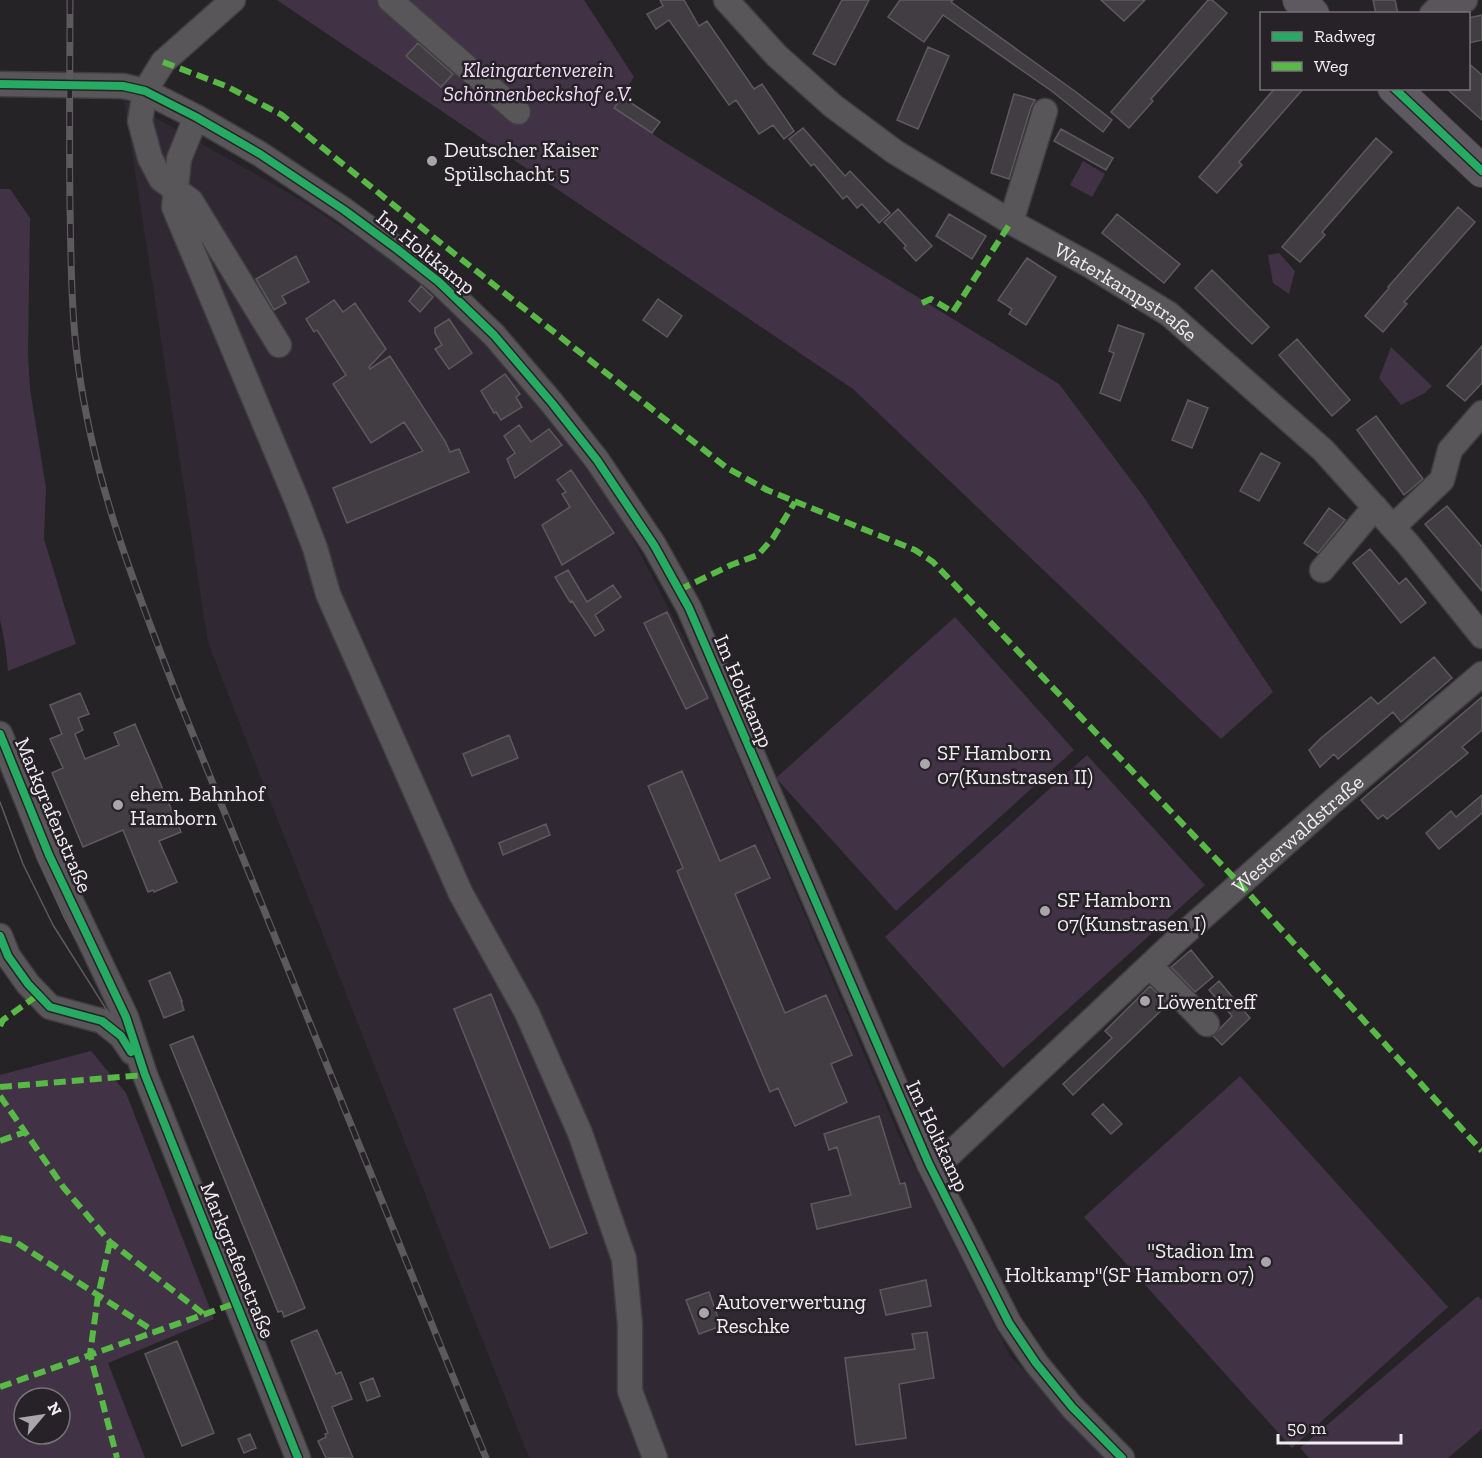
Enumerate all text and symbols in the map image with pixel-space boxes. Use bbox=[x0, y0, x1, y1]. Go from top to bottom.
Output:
legend bbox=[1260, 12, 1470, 90]
text: Radweg bbox=[1314, 25, 1376, 47]
text: Weg bbox=[1314, 55, 1348, 77]
park label: Kleingartenverein Schönnenbeckshof e.V. bbox=[443, 57, 633, 106]
place label: Deutscher Kaiser Spülschacht 5 bbox=[444, 137, 599, 186]
marker: Deutscher Kaiser Spülschacht 5 bbox=[425, 154, 439, 168]
street label: Im Holtkamp bbox=[372, 205, 480, 299]
street label: Waterkampstraße bbox=[1050, 236, 1203, 346]
street label: Im Holtkamp bbox=[709, 631, 779, 751]
street label: Markgrafenstraße bbox=[10, 734, 98, 896]
place label: SF Hamborn 07(Kunstrasen II) bbox=[937, 740, 1093, 789]
marker: SF Hamborn 07(Kunstrasen II) bbox=[918, 757, 932, 771]
street label: Westerwaldstraße bbox=[1226, 769, 1368, 898]
place label: ehem. Bahnhof Hamborn bbox=[130, 781, 266, 830]
marker: ehem. Bahnhof Hamborn bbox=[111, 798, 125, 812]
place label: SF Hamborn 07(Kunstrasen I) bbox=[1057, 887, 1206, 936]
marker: SF Hamborn 07(Kunstrasen I) bbox=[1038, 904, 1052, 918]
place label: Löwentreff bbox=[1157, 989, 1258, 1014]
marker: Löwentreff bbox=[1138, 994, 1152, 1008]
street label: Im Holtkamp bbox=[901, 1076, 975, 1196]
street label: Markgrafenstraße bbox=[195, 1178, 281, 1342]
place label: "Stadion Im Holtkamp"(SF Hamborn 07) bbox=[1005, 1238, 1254, 1287]
marker: "Stadion Im Holtkamp"(SF Hamborn 07) bbox=[1259, 1255, 1273, 1269]
place label: Autoverwertung Reschke bbox=[716, 1289, 866, 1338]
marker: Autoverwertung Reschke bbox=[697, 1306, 711, 1320]
north arrow bbox=[12, 1386, 72, 1446]
text: N bbox=[43, 1399, 66, 1419]
scale bar bbox=[1278, 1407, 1401, 1445]
text: 50 m bbox=[1287, 1417, 1327, 1439]

